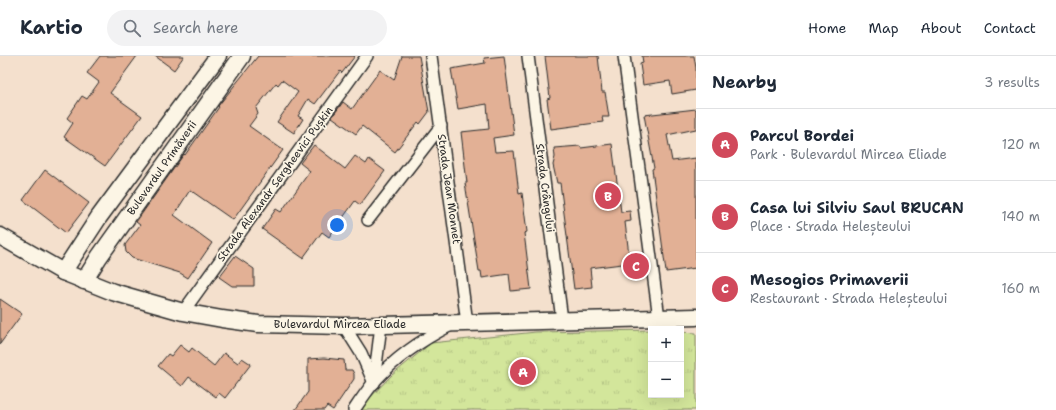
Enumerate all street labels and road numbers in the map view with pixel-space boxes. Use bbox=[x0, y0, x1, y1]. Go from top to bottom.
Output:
street label: Strada Alexandr Sergheevici Pușkin bbox=[214, 103, 337, 265]
street label: Bulevardul Primăverii bbox=[124, 118, 200, 218]
street label: Strada Jean Monnet bbox=[434, 133, 464, 245]
street label: Strada Crângului bbox=[532, 143, 558, 233]
street label: Bulevardul Mircea Eliade bbox=[274, 317, 406, 332]

